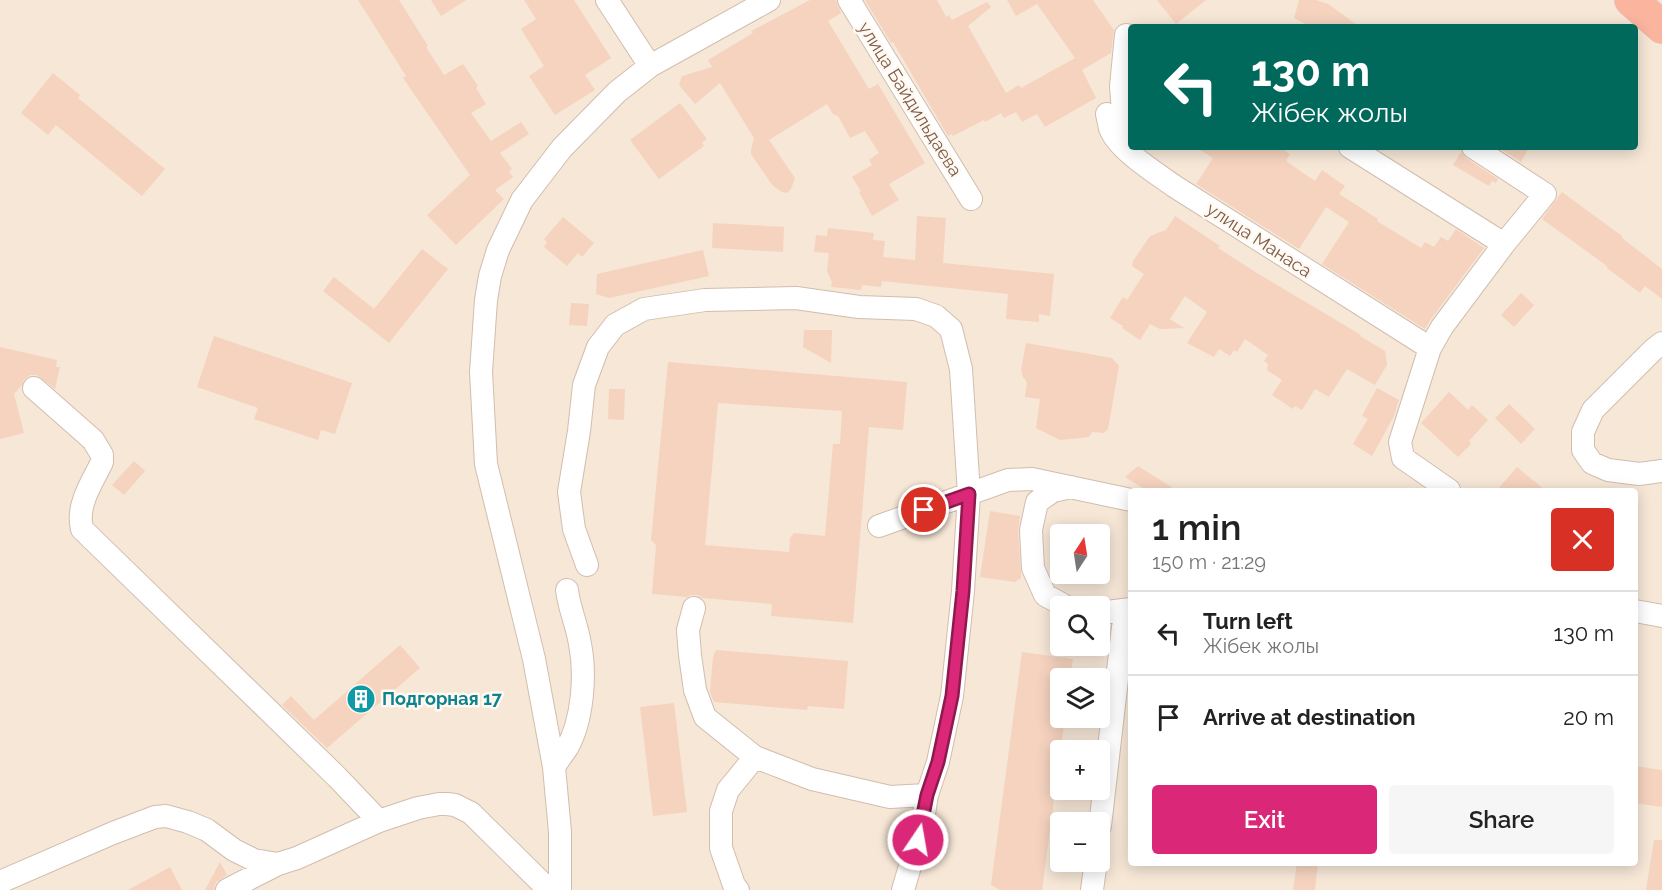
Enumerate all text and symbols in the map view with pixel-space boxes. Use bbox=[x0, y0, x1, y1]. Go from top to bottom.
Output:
street label: улица Байдильдаева bbox=[854, 18, 967, 180]
text: 130 m bbox=[1251, 47, 1370, 96]
icon: left bbox=[1152, 48, 1230, 126]
text: Жібек жолы bbox=[1251, 97, 1408, 128]
street label: улица Манаса bbox=[1203, 198, 1316, 281]
pin bbox=[898, 484, 949, 535]
icon: arrive bbox=[907, 493, 940, 526]
text: 1 min bbox=[1152, 506, 1241, 548]
button: close bbox=[1551, 508, 1614, 571]
north arrow bbox=[1050, 524, 1110, 584]
map controls bbox=[1050, 524, 1110, 872]
text: 150 m · 21:29 bbox=[1152, 550, 1266, 574]
button: search bbox=[1050, 596, 1110, 656]
text: Turn left bbox=[1203, 608, 1293, 634]
icon: left bbox=[1152, 617, 1185, 650]
text: 130 m bbox=[1554, 620, 1614, 646]
text: Жібек жолы bbox=[1203, 634, 1319, 658]
button: layers bbox=[1050, 668, 1110, 728]
building icon: Подгорная 17 bbox=[345, 683, 377, 715]
place label: Подгорная 17 bbox=[382, 688, 503, 709]
icon: arrive bbox=[1152, 701, 1185, 734]
text: Arrive at destination bbox=[1203, 704, 1416, 730]
text: 20 m bbox=[1563, 704, 1614, 730]
button: + bbox=[1050, 740, 1110, 800]
button: Exit bbox=[1152, 785, 1377, 854]
button: Share bbox=[1389, 785, 1614, 854]
position arrow bbox=[886, 808, 950, 872]
button: − bbox=[1050, 812, 1110, 872]

